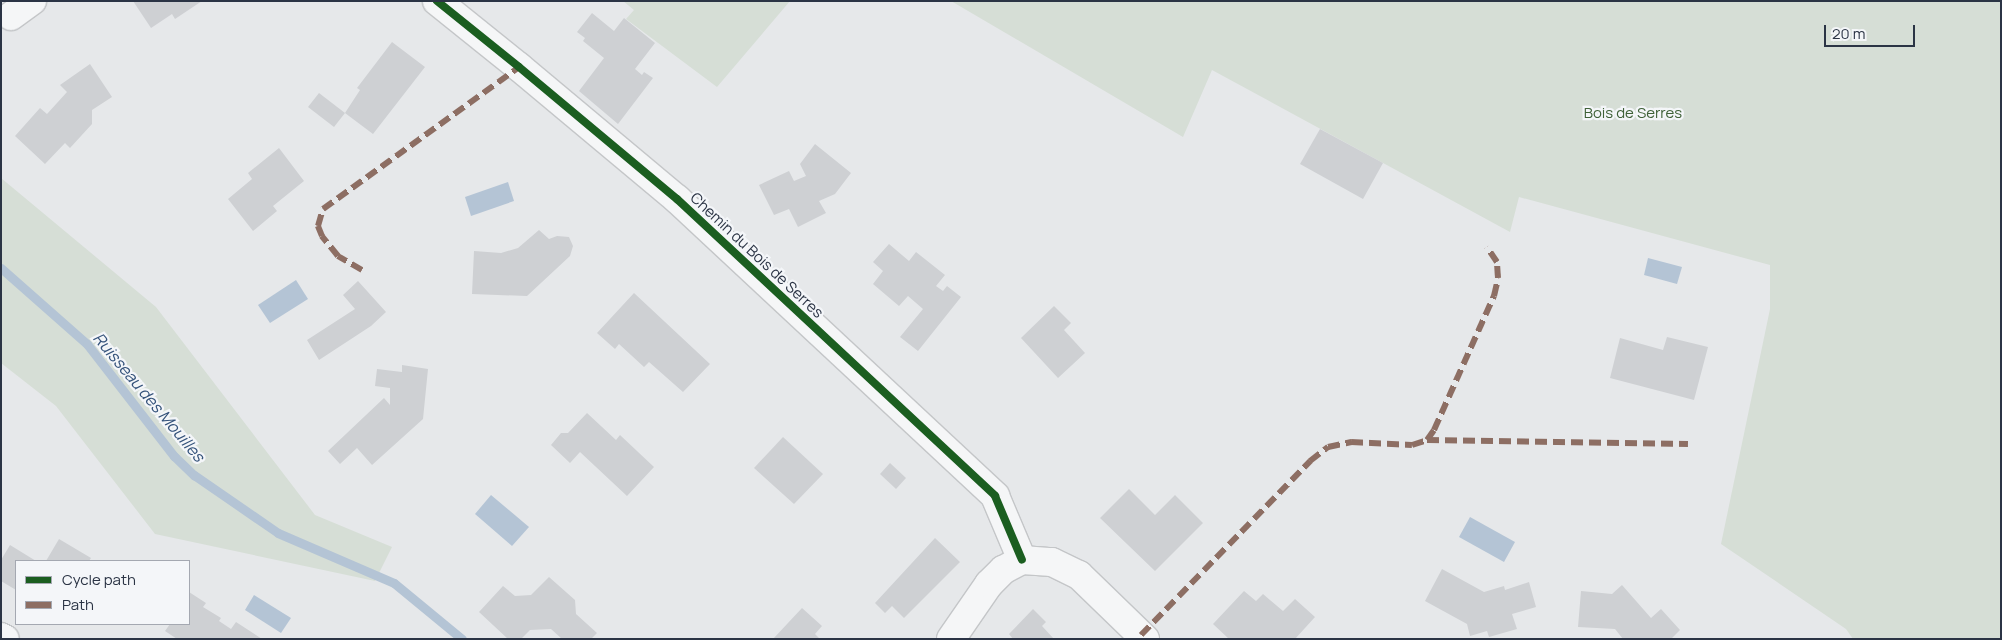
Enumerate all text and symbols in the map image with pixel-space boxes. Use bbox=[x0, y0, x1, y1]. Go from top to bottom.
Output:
scale bar bbox=[1827, 15, 1918, 47]
text: 20 m bbox=[1832, 23, 1865, 44]
park label: Bois de Serres bbox=[1584, 104, 1682, 122]
street label: Chemin du Bois de Serres bbox=[687, 189, 827, 321]
water label: Ruisseau des Mouilles bbox=[89, 329, 209, 465]
legend bbox=[15, 560, 190, 625]
text: Cycle path bbox=[62, 569, 136, 590]
text: Path bbox=[62, 594, 94, 615]

